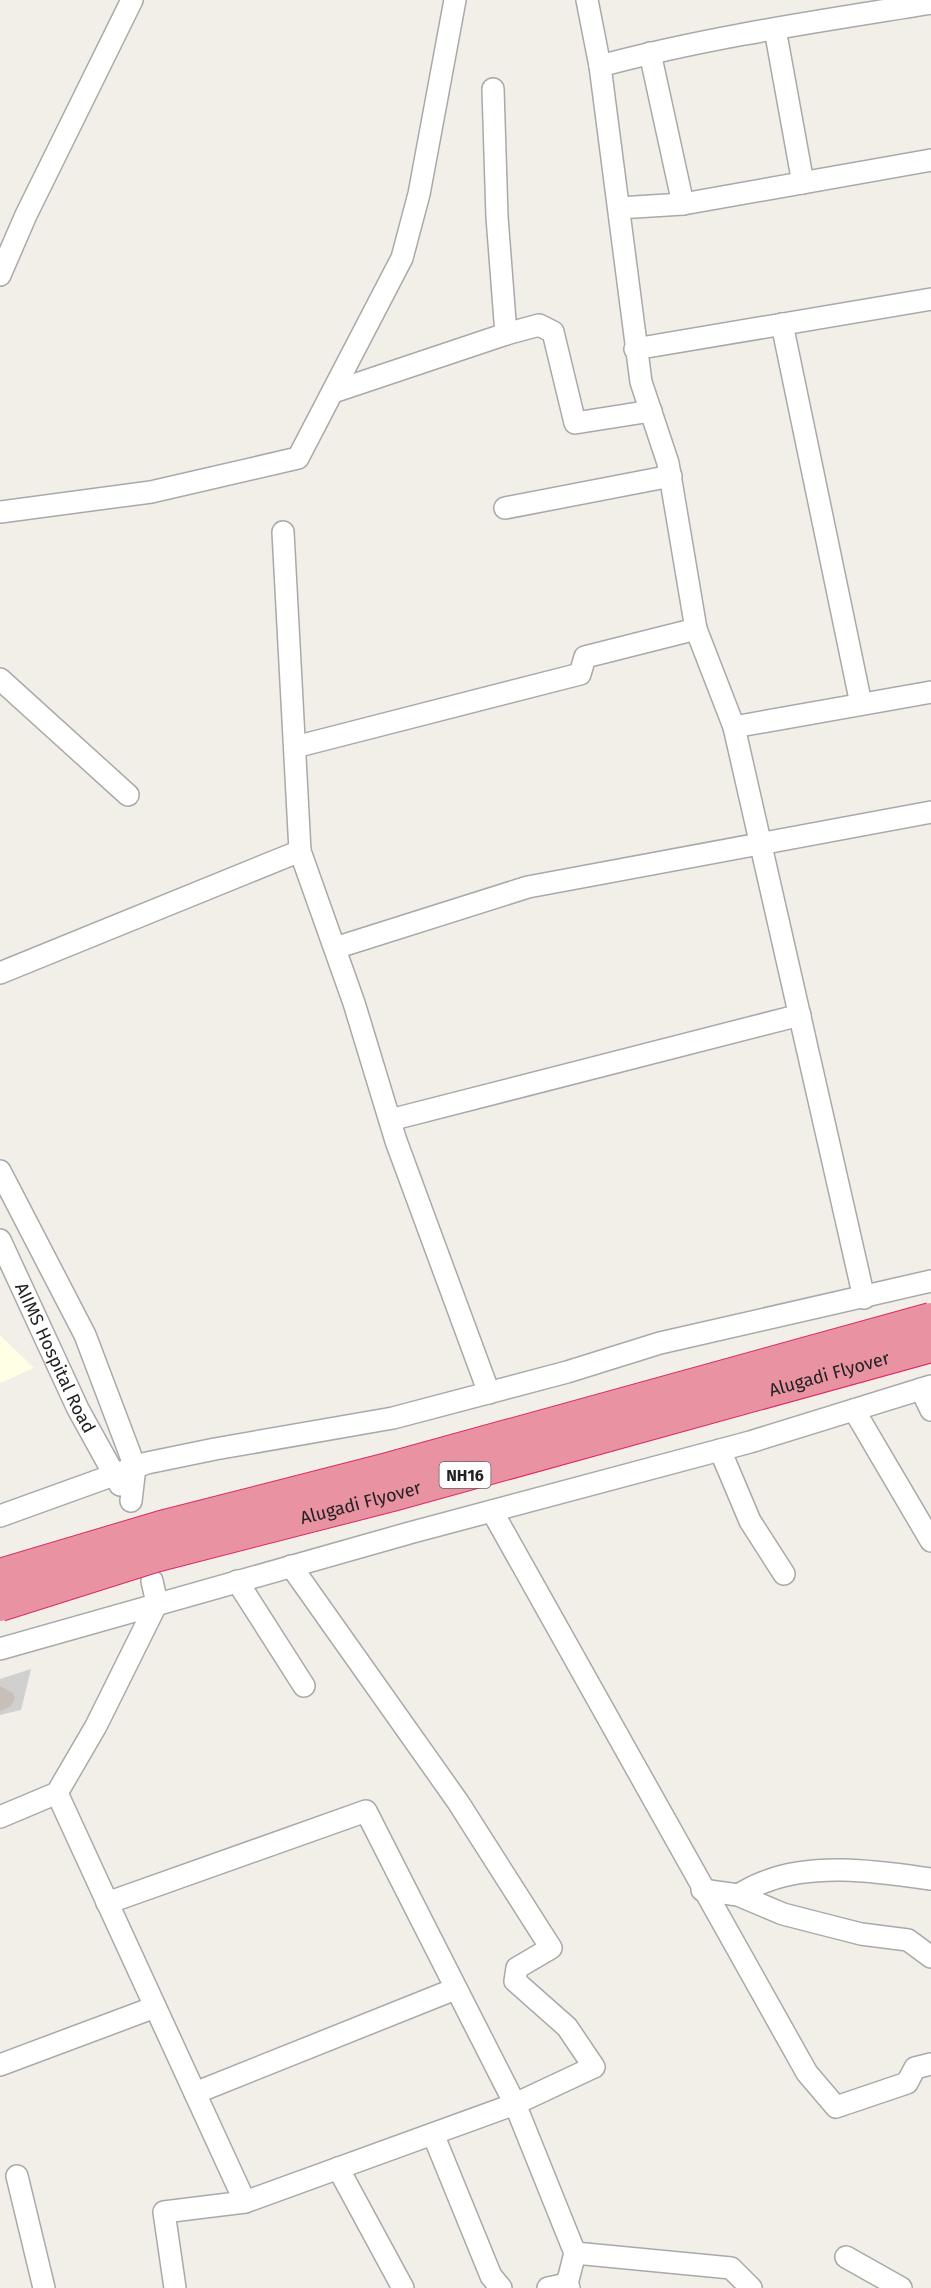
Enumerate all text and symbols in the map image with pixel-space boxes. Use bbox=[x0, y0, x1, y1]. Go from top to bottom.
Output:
street label: AIIMS Hospital Road bbox=[10, 1279, 100, 1437]
street label: Alugadi Flyover bbox=[767, 1347, 892, 1401]
road number: NH16 bbox=[440, 1462, 490, 1488]
street label: Alugadi Flyover bbox=[298, 1477, 424, 1529]

